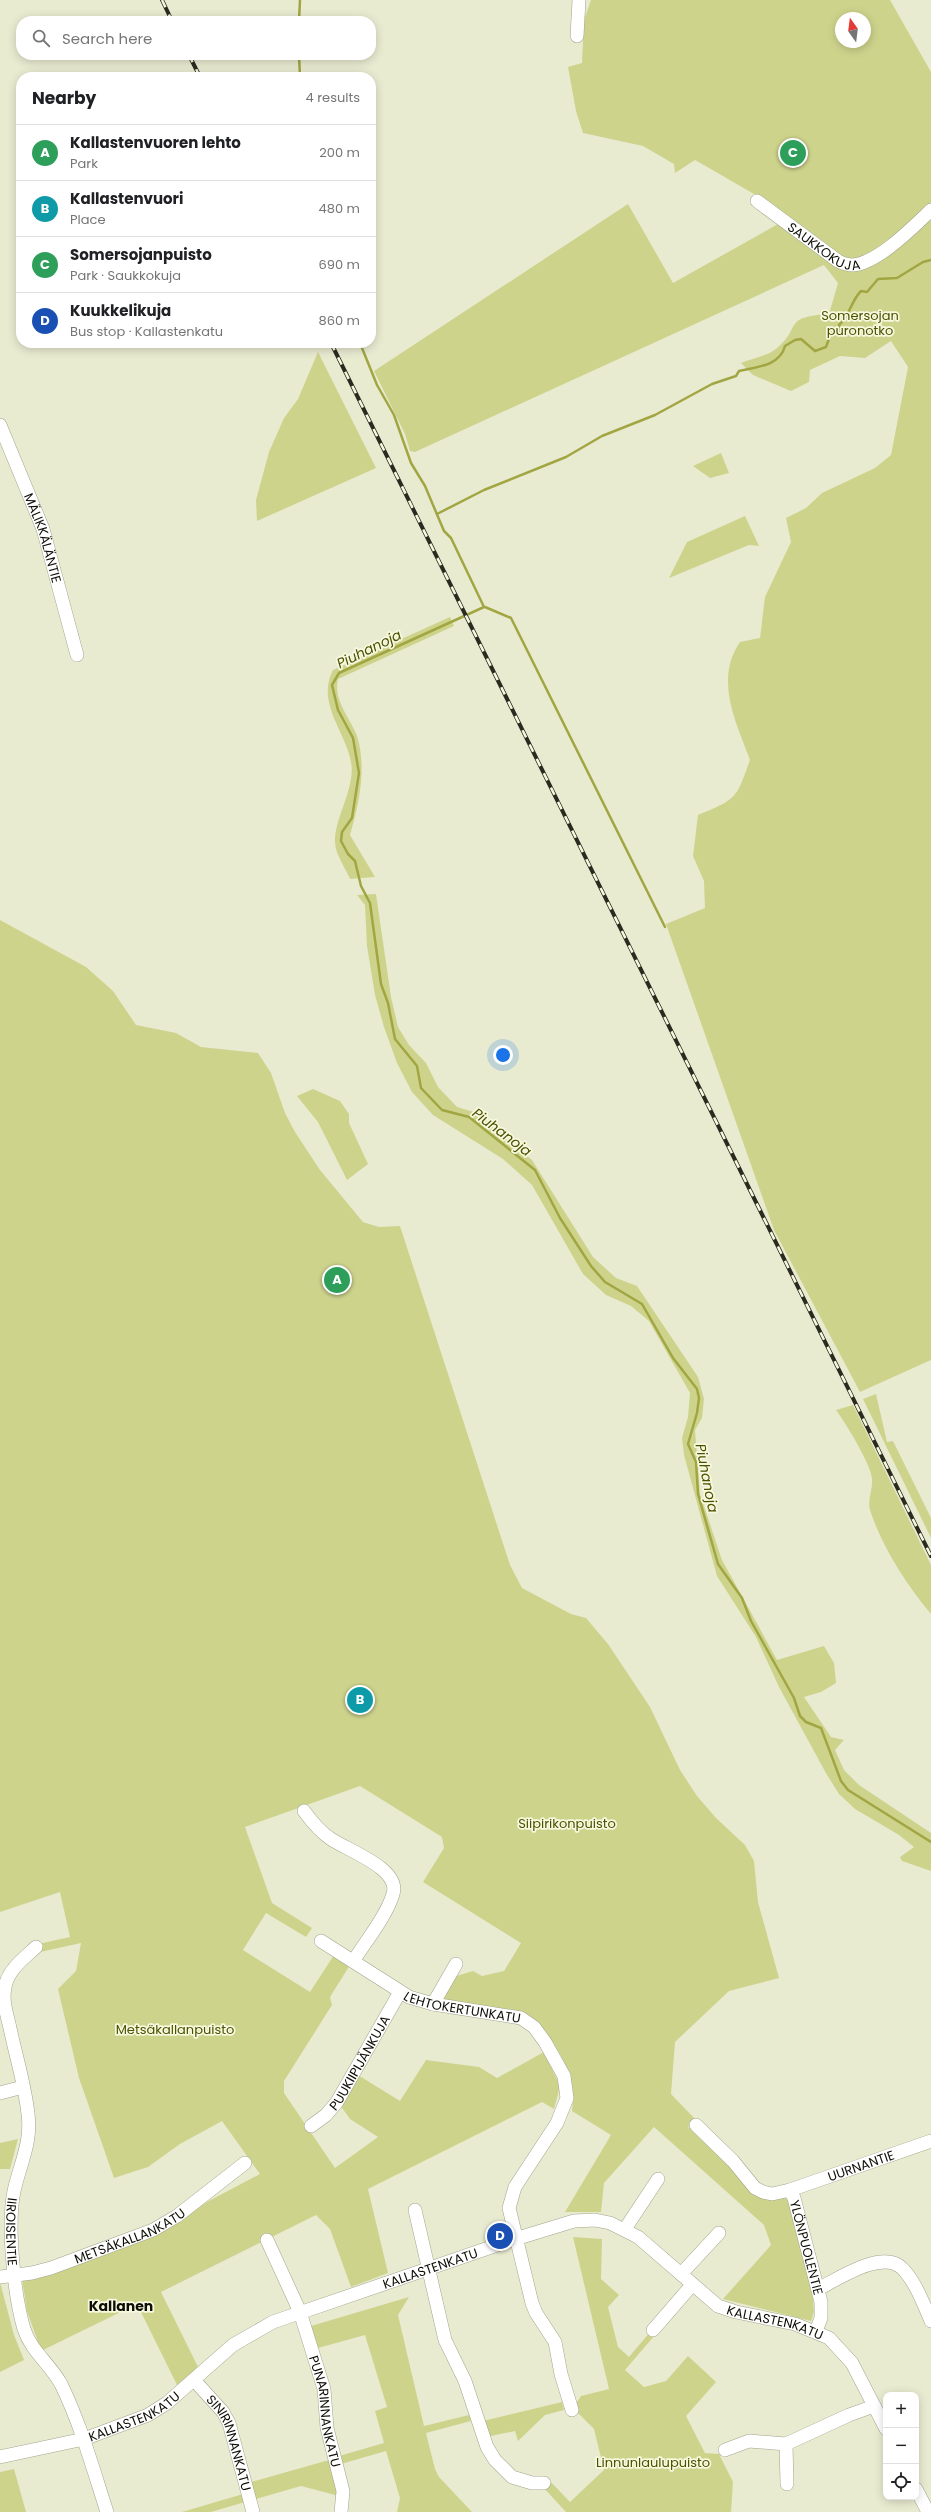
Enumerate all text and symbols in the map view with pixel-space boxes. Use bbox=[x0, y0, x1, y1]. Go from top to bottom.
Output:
north arrow bbox=[835, 12, 871, 48]
search box bbox=[16, 16, 376, 60]
icon: search bbox=[30, 27, 52, 49]
text: Search here bbox=[62, 28, 152, 49]
text: Nearby bbox=[32, 86, 96, 110]
text: 4 results bbox=[306, 88, 360, 107]
text: Kallastenvuoren lehto bbox=[70, 132, 241, 153]
pin: C bbox=[780, 138, 806, 168]
text: A bbox=[40, 143, 50, 162]
text: 200 m bbox=[319, 143, 360, 162]
text: Park bbox=[70, 154, 98, 173]
text: Kallastenvuori bbox=[70, 188, 183, 209]
text: B bbox=[41, 199, 49, 218]
text: 480 m bbox=[319, 199, 360, 218]
text: Place bbox=[70, 210, 105, 229]
street label: SAUKKOKUJA bbox=[784, 217, 862, 275]
text: Somersojanpuisto bbox=[70, 244, 212, 265]
text: C bbox=[40, 255, 50, 274]
text: 690 m bbox=[319, 255, 360, 274]
text: Park · Saukkokuja bbox=[70, 266, 181, 285]
text: Kuukkelikuja bbox=[70, 300, 171, 321]
park label: Somersojan puronotko bbox=[821, 306, 899, 340]
text: D bbox=[40, 311, 50, 330]
text: 860 m bbox=[319, 311, 360, 330]
text: Bus stop · Kallastenkatu bbox=[70, 322, 223, 341]
street label: MÄLIKKÄLÄNTIE bbox=[20, 490, 67, 585]
water label: Piuhanoja bbox=[333, 624, 405, 673]
your location bbox=[493, 1045, 513, 1065]
water label: Piuhanoja bbox=[468, 1103, 536, 1161]
pin: A bbox=[324, 1265, 350, 1295]
water label: Piuhanoja bbox=[691, 1442, 724, 1515]
pin: B bbox=[347, 1685, 373, 1715]
park label: Siipirikonpuisto bbox=[518, 1814, 616, 1833]
street label: LEHTOKERTUNKATU bbox=[400, 1987, 522, 2027]
street label: PUUKIIPIJÄNKUJA bbox=[324, 2011, 395, 2114]
park label: Metsäkallanpuisto bbox=[116, 2020, 234, 2039]
street label: UURNANTIE bbox=[825, 2145, 897, 2186]
street label: IIROISENTIE bbox=[2, 2197, 23, 2267]
street label: YLÖNPUOLENTIE bbox=[785, 2198, 828, 2297]
street label: METSÄKALLANKATU bbox=[71, 2203, 189, 2268]
pin: D bbox=[487, 2221, 513, 2251]
street label: KALLASTENKATU bbox=[380, 2243, 480, 2293]
district label: Kallanen bbox=[89, 2296, 153, 2316]
street label: KALLASTENKATU bbox=[724, 2300, 826, 2344]
street label: PUNARINNANKATU bbox=[305, 2353, 346, 2469]
street label: KALLASTENKATU bbox=[86, 2387, 184, 2446]
street label: SINIRINNANKATU bbox=[202, 2390, 256, 2493]
map controls bbox=[883, 2392, 919, 2500]
button: + bbox=[883, 2392, 919, 2428]
button: − bbox=[883, 2428, 919, 2464]
park label: Linnunlaulupuisto bbox=[596, 2453, 710, 2472]
button: locate bbox=[883, 2464, 919, 2500]

